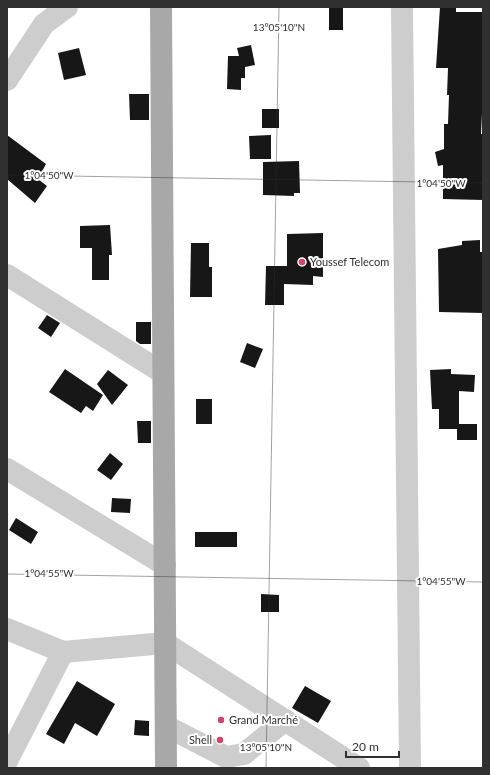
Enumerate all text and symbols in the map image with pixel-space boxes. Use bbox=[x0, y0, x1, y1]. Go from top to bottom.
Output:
text: 13°05'10"N bbox=[253, 21, 305, 33]
text: 1°04'50"W bbox=[24, 169, 74, 181]
text: 1°04'50"W bbox=[416, 177, 466, 189]
place label: Youssef Telecom bbox=[310, 255, 389, 268]
marker: Youssef Telecom bbox=[297, 257, 307, 267]
text: 1°04'55"W bbox=[24, 567, 74, 579]
text: 1°04'55"W bbox=[416, 575, 466, 587]
place label: Grand Marché bbox=[229, 713, 298, 726]
marker: Grand Marché bbox=[216, 715, 226, 725]
place label: Shell bbox=[189, 733, 212, 746]
scale bar bbox=[346, 733, 399, 759]
marker: Shell bbox=[215, 735, 225, 745]
text: 20 m bbox=[352, 739, 379, 754]
text: 13°05'10"N bbox=[240, 741, 292, 753]

